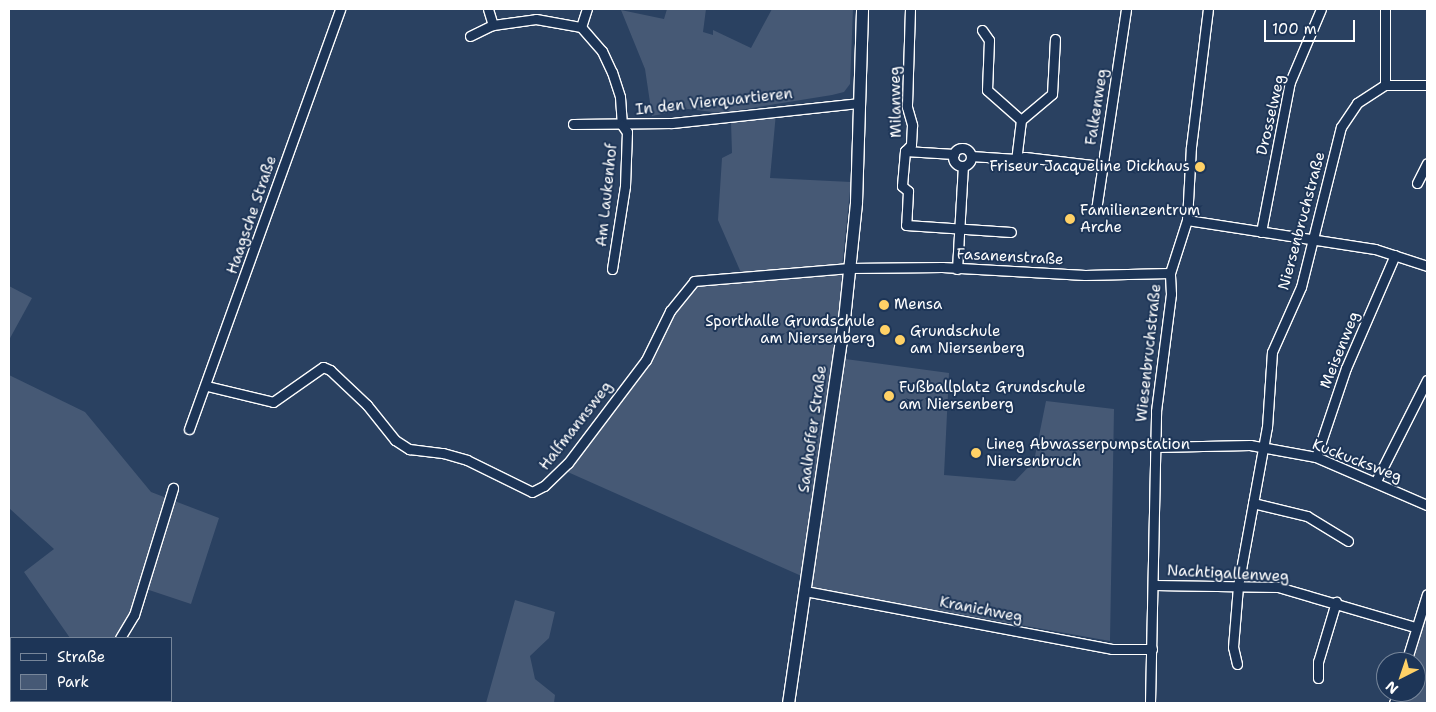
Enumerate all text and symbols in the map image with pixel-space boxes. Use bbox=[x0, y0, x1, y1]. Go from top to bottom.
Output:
scale bar bbox=[1266, 10, 1357, 42]
text: 100 m bbox=[1272, 19, 1317, 39]
street label: Milanweg bbox=[886, 66, 906, 138]
street label: Falkenweg bbox=[1082, 67, 1112, 147]
street label: Drosselweg bbox=[1253, 73, 1289, 157]
street label: In den Vierquartieren bbox=[635, 85, 793, 119]
street label: Am Laukenhof bbox=[593, 142, 621, 248]
street label: Niersenbruchstraße bbox=[1275, 150, 1329, 292]
street label: Haagsche Straße bbox=[223, 153, 281, 277]
place label: Friseur Jacqueline Dickhaus bbox=[989, 158, 1190, 176]
marker: Friseur Jacqueline Dickhaus bbox=[1194, 161, 1206, 173]
place label: Familienzentrum Arche bbox=[1080, 201, 1200, 236]
marker: Familienzentrum Arche bbox=[1064, 213, 1076, 225]
street label: Fasanenstraße bbox=[956, 245, 1064, 269]
street label: Wiesenbruchstraße bbox=[1133, 283, 1165, 423]
place label: Mensa bbox=[894, 296, 942, 314]
marker: Mensa bbox=[878, 299, 890, 311]
street label: Meisenweg bbox=[1316, 309, 1364, 391]
place label: Sporthalle Grundschule am Niersenberg bbox=[705, 312, 875, 347]
place label: Grundschule am Niersenberg bbox=[910, 322, 1025, 357]
marker: Sporthalle Grundschule am Niersenberg bbox=[879, 324, 891, 336]
marker: Grundschule am Niersenberg bbox=[894, 334, 906, 346]
street label: Saalhoffer Straße bbox=[795, 364, 831, 494]
street label: Halfmannsweg bbox=[536, 378, 616, 474]
place label: Fußballplatz Grundschule am Niersenberg bbox=[899, 378, 1086, 413]
marker: Fußballplatz Grundschule am Niersenberg bbox=[883, 390, 895, 402]
place label: Lineg Abwasserpumpstation Niersenbruch bbox=[986, 435, 1190, 470]
street label: Kuckucksweg bbox=[1310, 436, 1404, 486]
marker: Lineg Abwasserpumpstation Niersenbruch bbox=[970, 447, 982, 459]
street label: Nachtigallenweg bbox=[1167, 562, 1289, 586]
street label: Kranichweg bbox=[938, 593, 1024, 627]
legend bbox=[10, 637, 172, 702]
text: Straße bbox=[57, 647, 105, 667]
north arrow bbox=[1376, 652, 1426, 702]
text: Park bbox=[57, 672, 89, 692]
text: N bbox=[1382, 677, 1402, 698]

